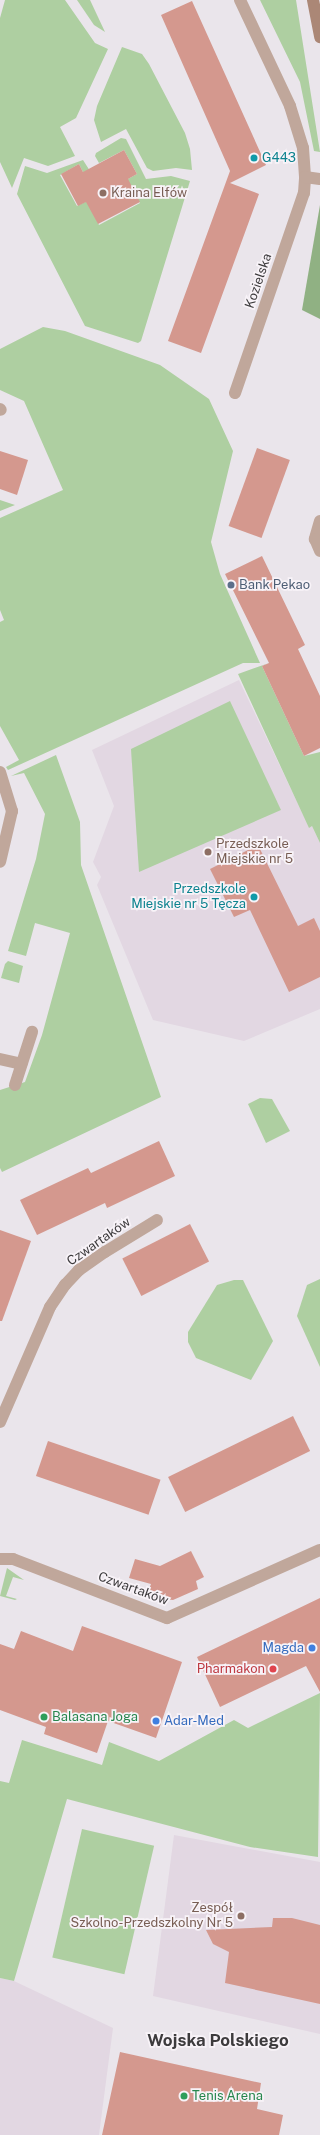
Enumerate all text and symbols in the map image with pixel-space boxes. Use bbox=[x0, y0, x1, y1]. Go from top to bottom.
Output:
place label: G443 bbox=[262, 150, 296, 166]
marker: G443 bbox=[249, 153, 259, 163]
place label: Kraina Elfów bbox=[111, 185, 187, 201]
marker: Kraina Elfów bbox=[98, 188, 108, 198]
street label: Kozielska bbox=[242, 251, 276, 311]
place label: Bank Pekao bbox=[239, 577, 310, 593]
marker: Bank Pekao bbox=[226, 580, 236, 590]
place label: Przedszkole Miejskie nr 5 bbox=[216, 837, 293, 868]
marker: Przedszkole Miejskie nr 5 bbox=[203, 847, 213, 857]
place label: Przedszkole Miejskie nr 5 Tęcza bbox=[131, 882, 246, 913]
marker: Przedszkole Miejskie nr 5 Tęcza bbox=[249, 892, 259, 902]
street label: Czwartaków bbox=[64, 1214, 134, 1270]
street label: Czwartaków bbox=[96, 1569, 170, 1609]
place label: Magda bbox=[263, 1640, 304, 1656]
marker: Magda bbox=[307, 1643, 317, 1653]
place label: Pharmakon bbox=[197, 1661, 265, 1677]
marker: Pharmakon bbox=[268, 1664, 278, 1674]
place label: Balasana Joga bbox=[52, 1709, 138, 1725]
marker: Balasana Joga bbox=[39, 1712, 49, 1722]
place label: Adar-Med bbox=[164, 1713, 224, 1729]
marker: Adar-Med bbox=[151, 1716, 161, 1726]
place label: Zespół Szkolno-Przedszkolny Nr 5 bbox=[71, 1901, 233, 1932]
marker: Zespół Szkolno-Przedszkolny Nr 5 bbox=[236, 1911, 246, 1921]
district label: Wojska Polskiego bbox=[147, 2031, 289, 2051]
place label: Tenis Arena bbox=[192, 2088, 263, 2104]
marker: Tenis Arena bbox=[179, 2091, 189, 2101]

